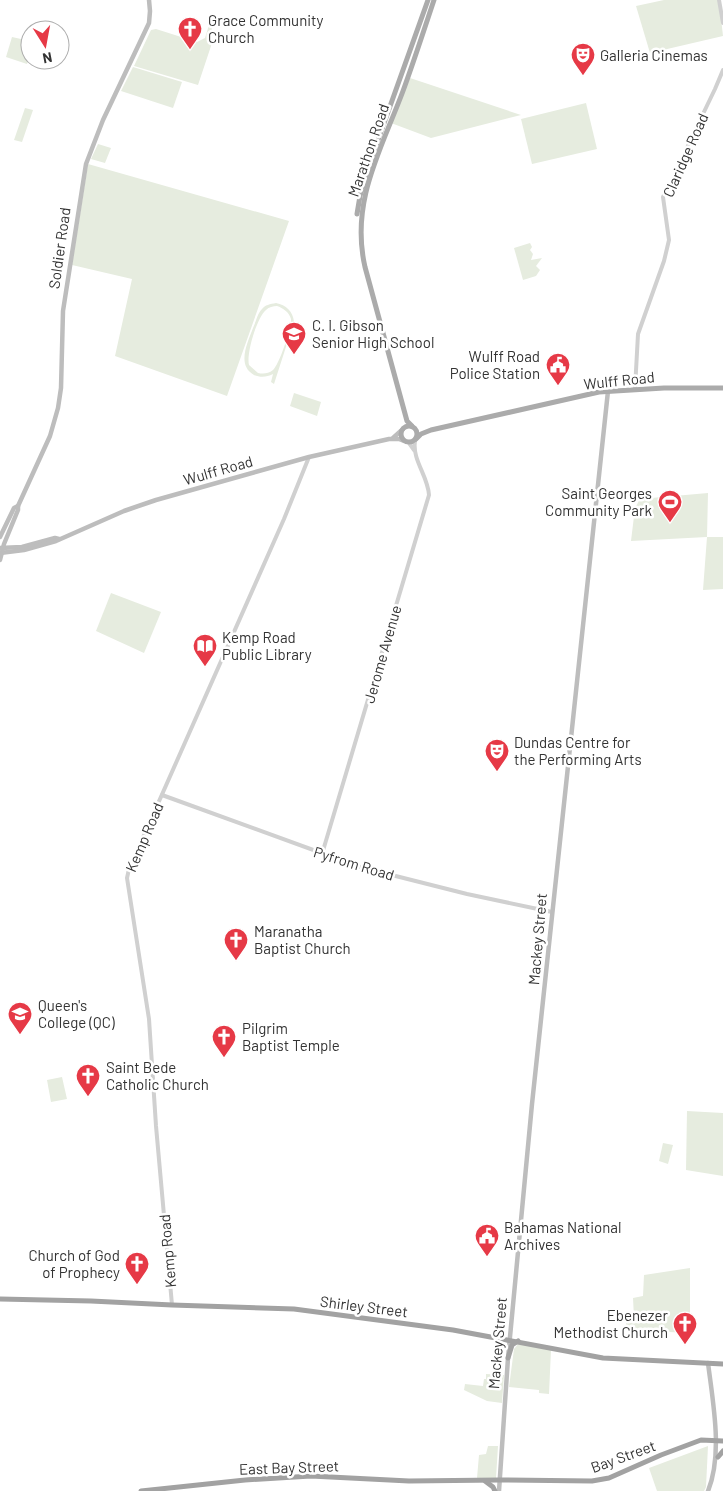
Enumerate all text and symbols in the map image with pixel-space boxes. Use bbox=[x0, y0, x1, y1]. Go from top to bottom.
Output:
place label: Grace Community Church bbox=[208, 11, 324, 46]
church icon: Grace Community Church bbox=[177, 16, 203, 50]
north arrow bbox=[20, 20, 70, 70]
theatre icon: Galleria Cinemas bbox=[570, 42, 596, 76]
place label: Galleria Cinemas bbox=[600, 46, 708, 64]
text: N bbox=[41, 49, 54, 67]
street label: Marathon Road bbox=[344, 101, 392, 199]
street label: Claridge Road bbox=[658, 110, 712, 200]
street label: Soldier Road bbox=[44, 206, 74, 290]
place label: C. I. Gibson Senior High School bbox=[312, 316, 434, 351]
school or university icon: C. I. Gibson Senior High School bbox=[281, 321, 307, 355]
place label: Wulff Road Police Station bbox=[450, 347, 540, 382]
public building icon: Wulff Road Police Station bbox=[545, 352, 571, 386]
street label: Wulff Road bbox=[583, 367, 655, 393]
street label: Wulff Road bbox=[181, 452, 255, 488]
place label: Saint Georges Community Park bbox=[545, 484, 652, 519]
sports icon: Saint Georges Community Park bbox=[657, 489, 683, 523]
street label: Jerome Avenue bbox=[359, 603, 405, 705]
place label: Kemp Road Public Library bbox=[222, 628, 312, 663]
library icon: Kemp Road Public Library bbox=[192, 633, 218, 667]
place label: Dundas Centre for the Performing Arts bbox=[514, 733, 642, 768]
theatre icon: Dundas Centre for the Performing Arts bbox=[484, 738, 510, 772]
street label: Kemp Road bbox=[121, 800, 167, 874]
street label: Pyfrom Road bbox=[312, 842, 396, 884]
street label: Mackey Street bbox=[524, 892, 550, 986]
place label: Maranatha Baptist Church bbox=[254, 922, 351, 957]
church icon: Maranatha Baptist Church bbox=[223, 927, 249, 961]
place label: Queen's College (QC) bbox=[38, 996, 115, 1031]
school or university icon: Queen's College (QC) bbox=[7, 1001, 33, 1035]
place label: Pilgrim Baptist Temple bbox=[242, 1019, 340, 1054]
church icon: Pilgrim Baptist Temple bbox=[211, 1024, 237, 1058]
place label: Saint Bede Catholic Church bbox=[106, 1058, 209, 1093]
church icon: Saint Bede Catholic Church bbox=[75, 1063, 101, 1097]
street label: Kemp Road bbox=[155, 1213, 179, 1289]
place label: Bahamas National Archives bbox=[504, 1218, 621, 1253]
public building icon: Bahamas National Archives bbox=[474, 1223, 500, 1257]
place label: Church of God of Prophecy bbox=[29, 1246, 120, 1281]
church icon: Church of God of Prophecy bbox=[124, 1251, 150, 1285]
street label: Shirley Street bbox=[319, 1292, 409, 1320]
street label: Mackey Street bbox=[484, 1296, 510, 1390]
place label: Ebenezer Methodist Church bbox=[554, 1306, 669, 1341]
church icon: Ebenezer Methodist Church bbox=[672, 1311, 698, 1345]
street label: Bay Street bbox=[588, 1436, 658, 1476]
street label: East Bay Street bbox=[239, 1456, 339, 1478]

